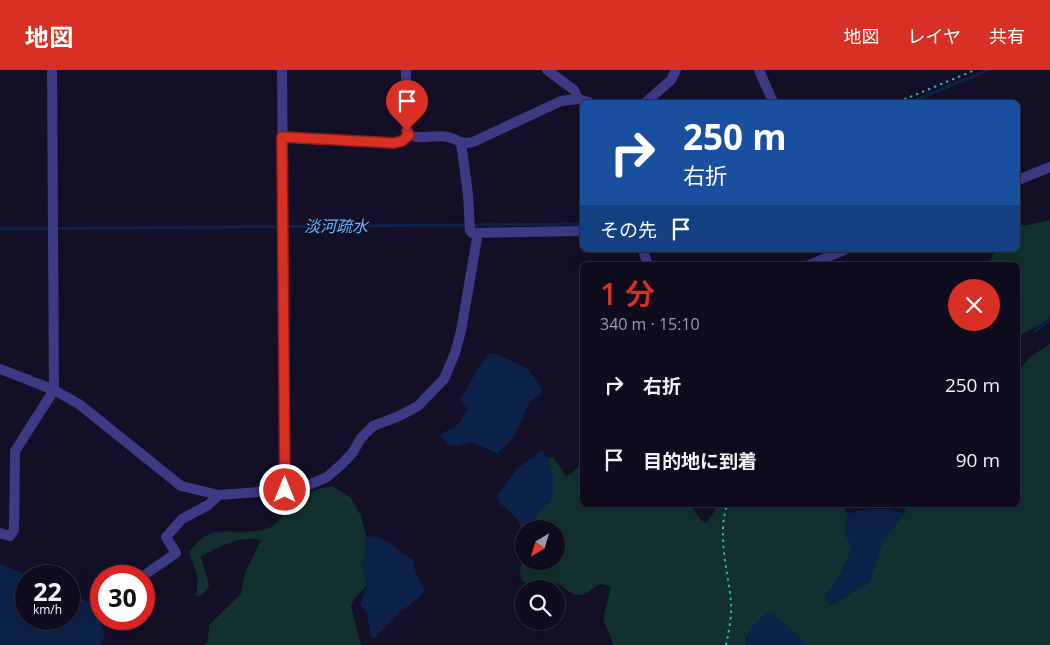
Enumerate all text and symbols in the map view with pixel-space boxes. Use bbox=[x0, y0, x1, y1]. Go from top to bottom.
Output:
text: 地図 bbox=[25, 20, 73, 53]
text: 地図 bbox=[844, 24, 880, 48]
text: レイヤ bbox=[908, 24, 961, 48]
text: 共有 bbox=[989, 24, 1025, 48]
pin bbox=[386, 80, 428, 131]
icon: arrive bbox=[393, 87, 421, 115]
text: 250 m bbox=[683, 113, 787, 160]
icon: right bbox=[600, 120, 665, 185]
text: 右折 bbox=[683, 160, 727, 190]
water label: 淡河疏水 bbox=[304, 215, 370, 237]
icon: arrive bbox=[667, 215, 695, 243]
text: その先 bbox=[600, 217, 657, 243]
text: 1 分 bbox=[600, 273, 655, 314]
button: close bbox=[948, 279, 1000, 331]
text: 340 m · 15:10 bbox=[600, 313, 700, 335]
icon: right bbox=[600, 371, 628, 399]
text: 250 m bbox=[945, 372, 1000, 398]
text: 右折 bbox=[643, 373, 681, 399]
icon: arrive bbox=[600, 446, 628, 474]
text: 90 m bbox=[956, 447, 1000, 473]
text: 目的地に到着 bbox=[643, 448, 757, 474]
position arrow bbox=[258, 463, 310, 515]
north arrow bbox=[515, 520, 565, 570]
map controls bbox=[515, 520, 565, 630]
speed limit sign: 30 bbox=[90, 565, 155, 630]
text: 22 bbox=[33, 574, 62, 608]
button: search bbox=[515, 580, 565, 630]
text: km/h bbox=[33, 601, 62, 618]

